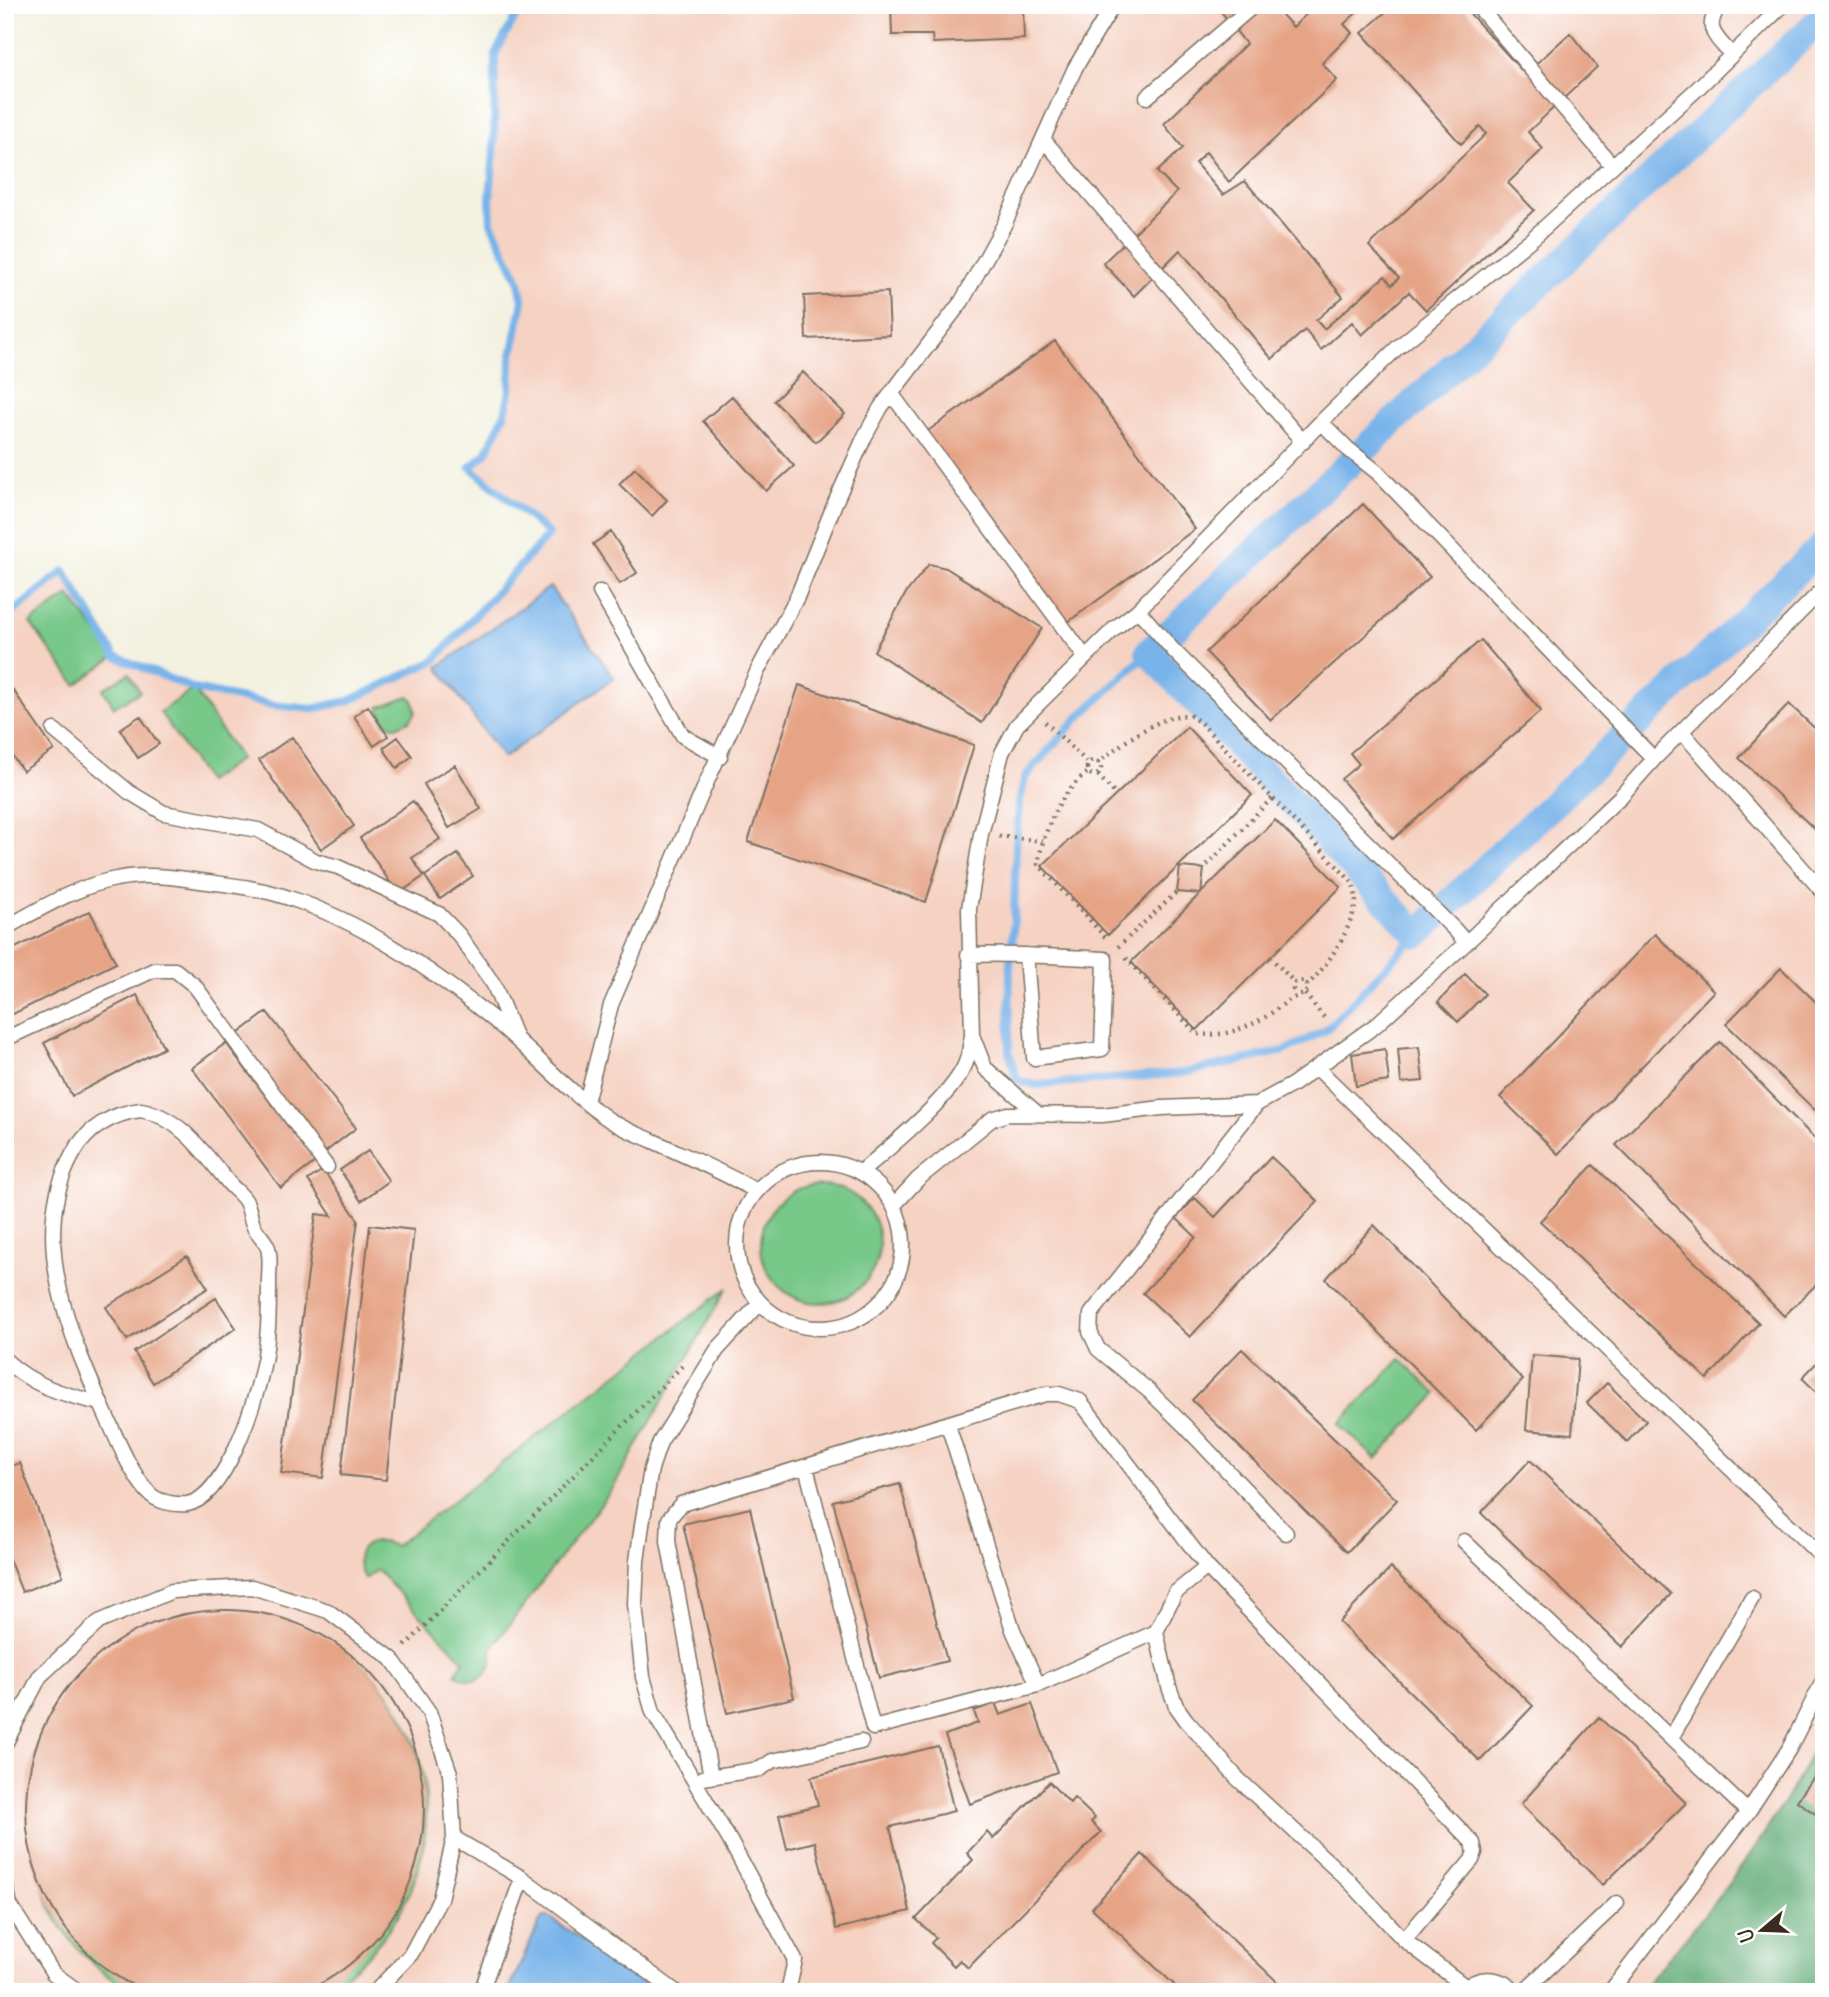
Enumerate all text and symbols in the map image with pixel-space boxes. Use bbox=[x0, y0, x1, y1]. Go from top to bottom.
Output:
north arrow bbox=[1728, 1896, 1798, 1966]
text: U bbox=[1732, 1925, 1759, 1946]

